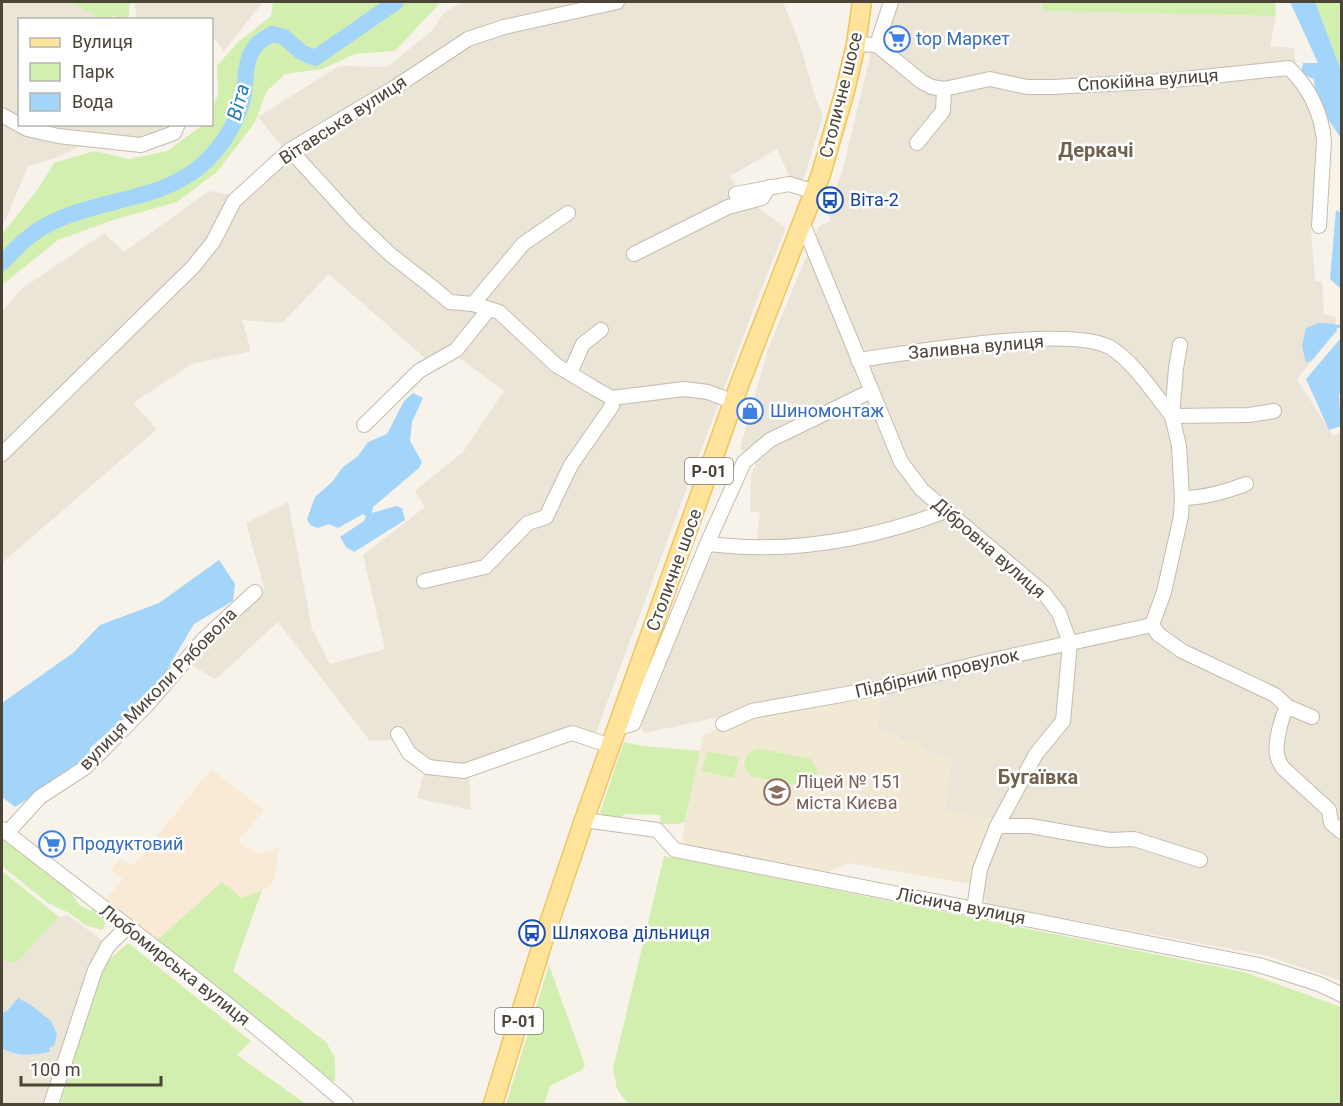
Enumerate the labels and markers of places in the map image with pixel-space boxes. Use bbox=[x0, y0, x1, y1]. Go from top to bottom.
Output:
supermarket icon: top Маркет bbox=[882, 24, 912, 54]
place label: top Маркет bbox=[916, 28, 1010, 49]
bus stop icon: Віта-2 bbox=[815, 185, 845, 215]
place label: Віта-2 bbox=[850, 189, 899, 210]
shop icon: Шиномонтаж bbox=[735, 396, 765, 426]
place label: Шиномонтаж bbox=[770, 400, 884, 421]
place label: Ліцей № 151 міста Києва bbox=[796, 771, 902, 813]
school or university icon: Ліцей № 151 міста Києва bbox=[762, 777, 792, 807]
supermarket icon: Продуктовий bbox=[37, 829, 67, 859]
place label: Продуктовий bbox=[72, 833, 183, 854]
bus stop icon: Шляхова дільниця bbox=[517, 918, 547, 948]
place label: Шляхова дільниця bbox=[552, 922, 710, 943]

